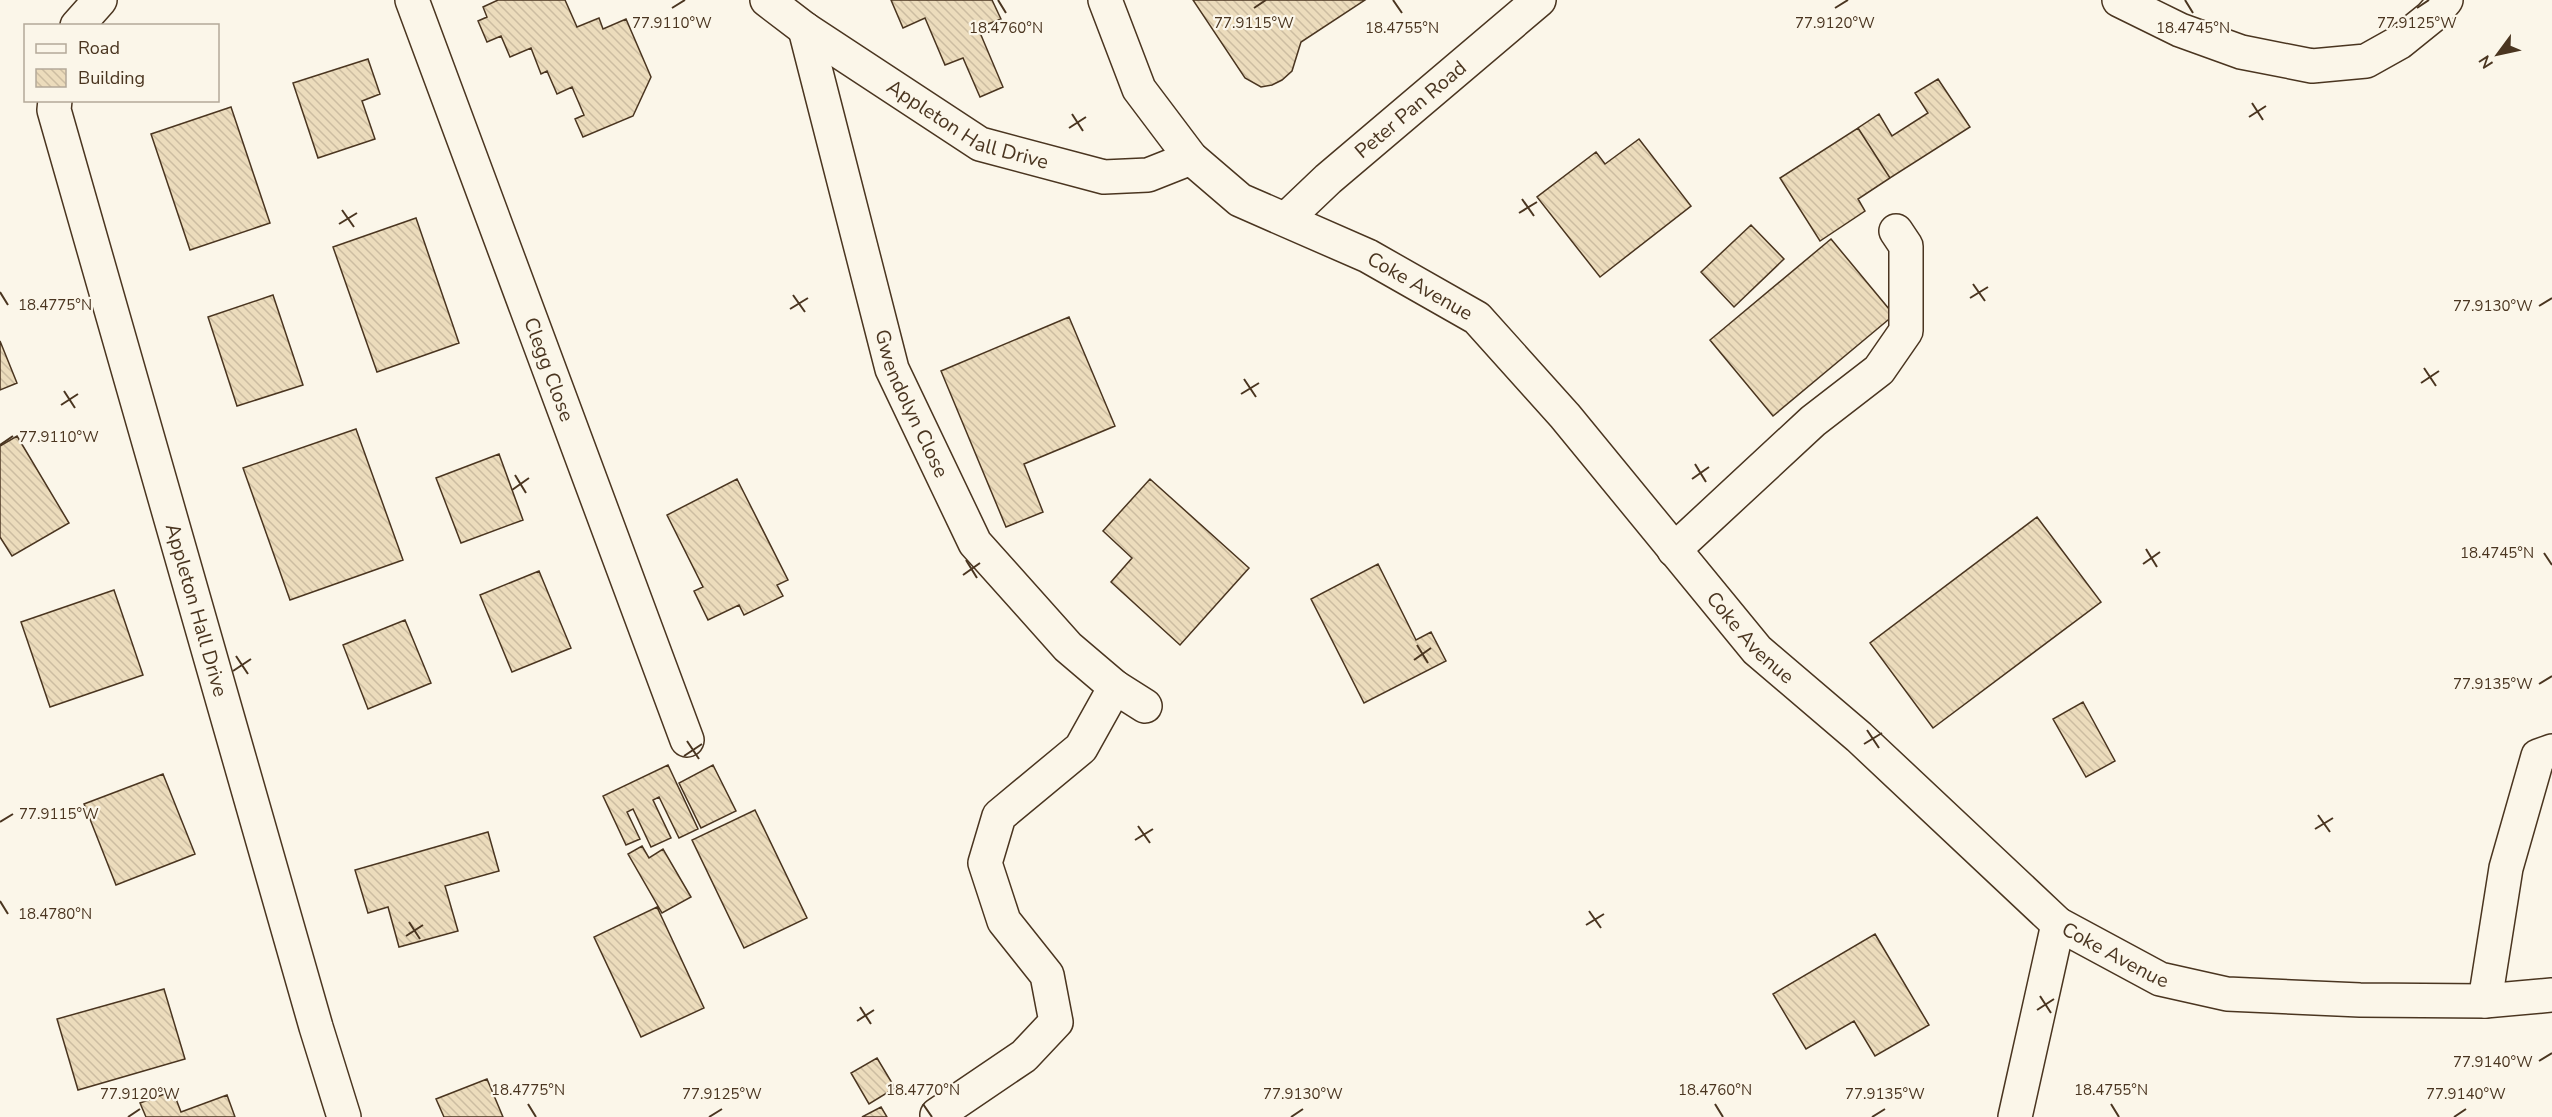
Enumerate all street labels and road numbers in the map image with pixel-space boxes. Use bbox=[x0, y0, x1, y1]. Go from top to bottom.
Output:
street label: Peter Pan Road bbox=[1349, 54, 1472, 165]
street label: Appleton Hall Drive bbox=[881, 73, 1051, 176]
street label: Coke Avenue bbox=[1362, 245, 1478, 327]
street label: Clegg Close bbox=[517, 314, 580, 425]
street label: Gwendolyn Close bbox=[868, 326, 955, 482]
street label: Appleton Hall Drive bbox=[159, 520, 234, 700]
street label: Coke Avenue bbox=[1700, 586, 1800, 690]
street label: Coke Avenue bbox=[2057, 916, 2171, 994]

